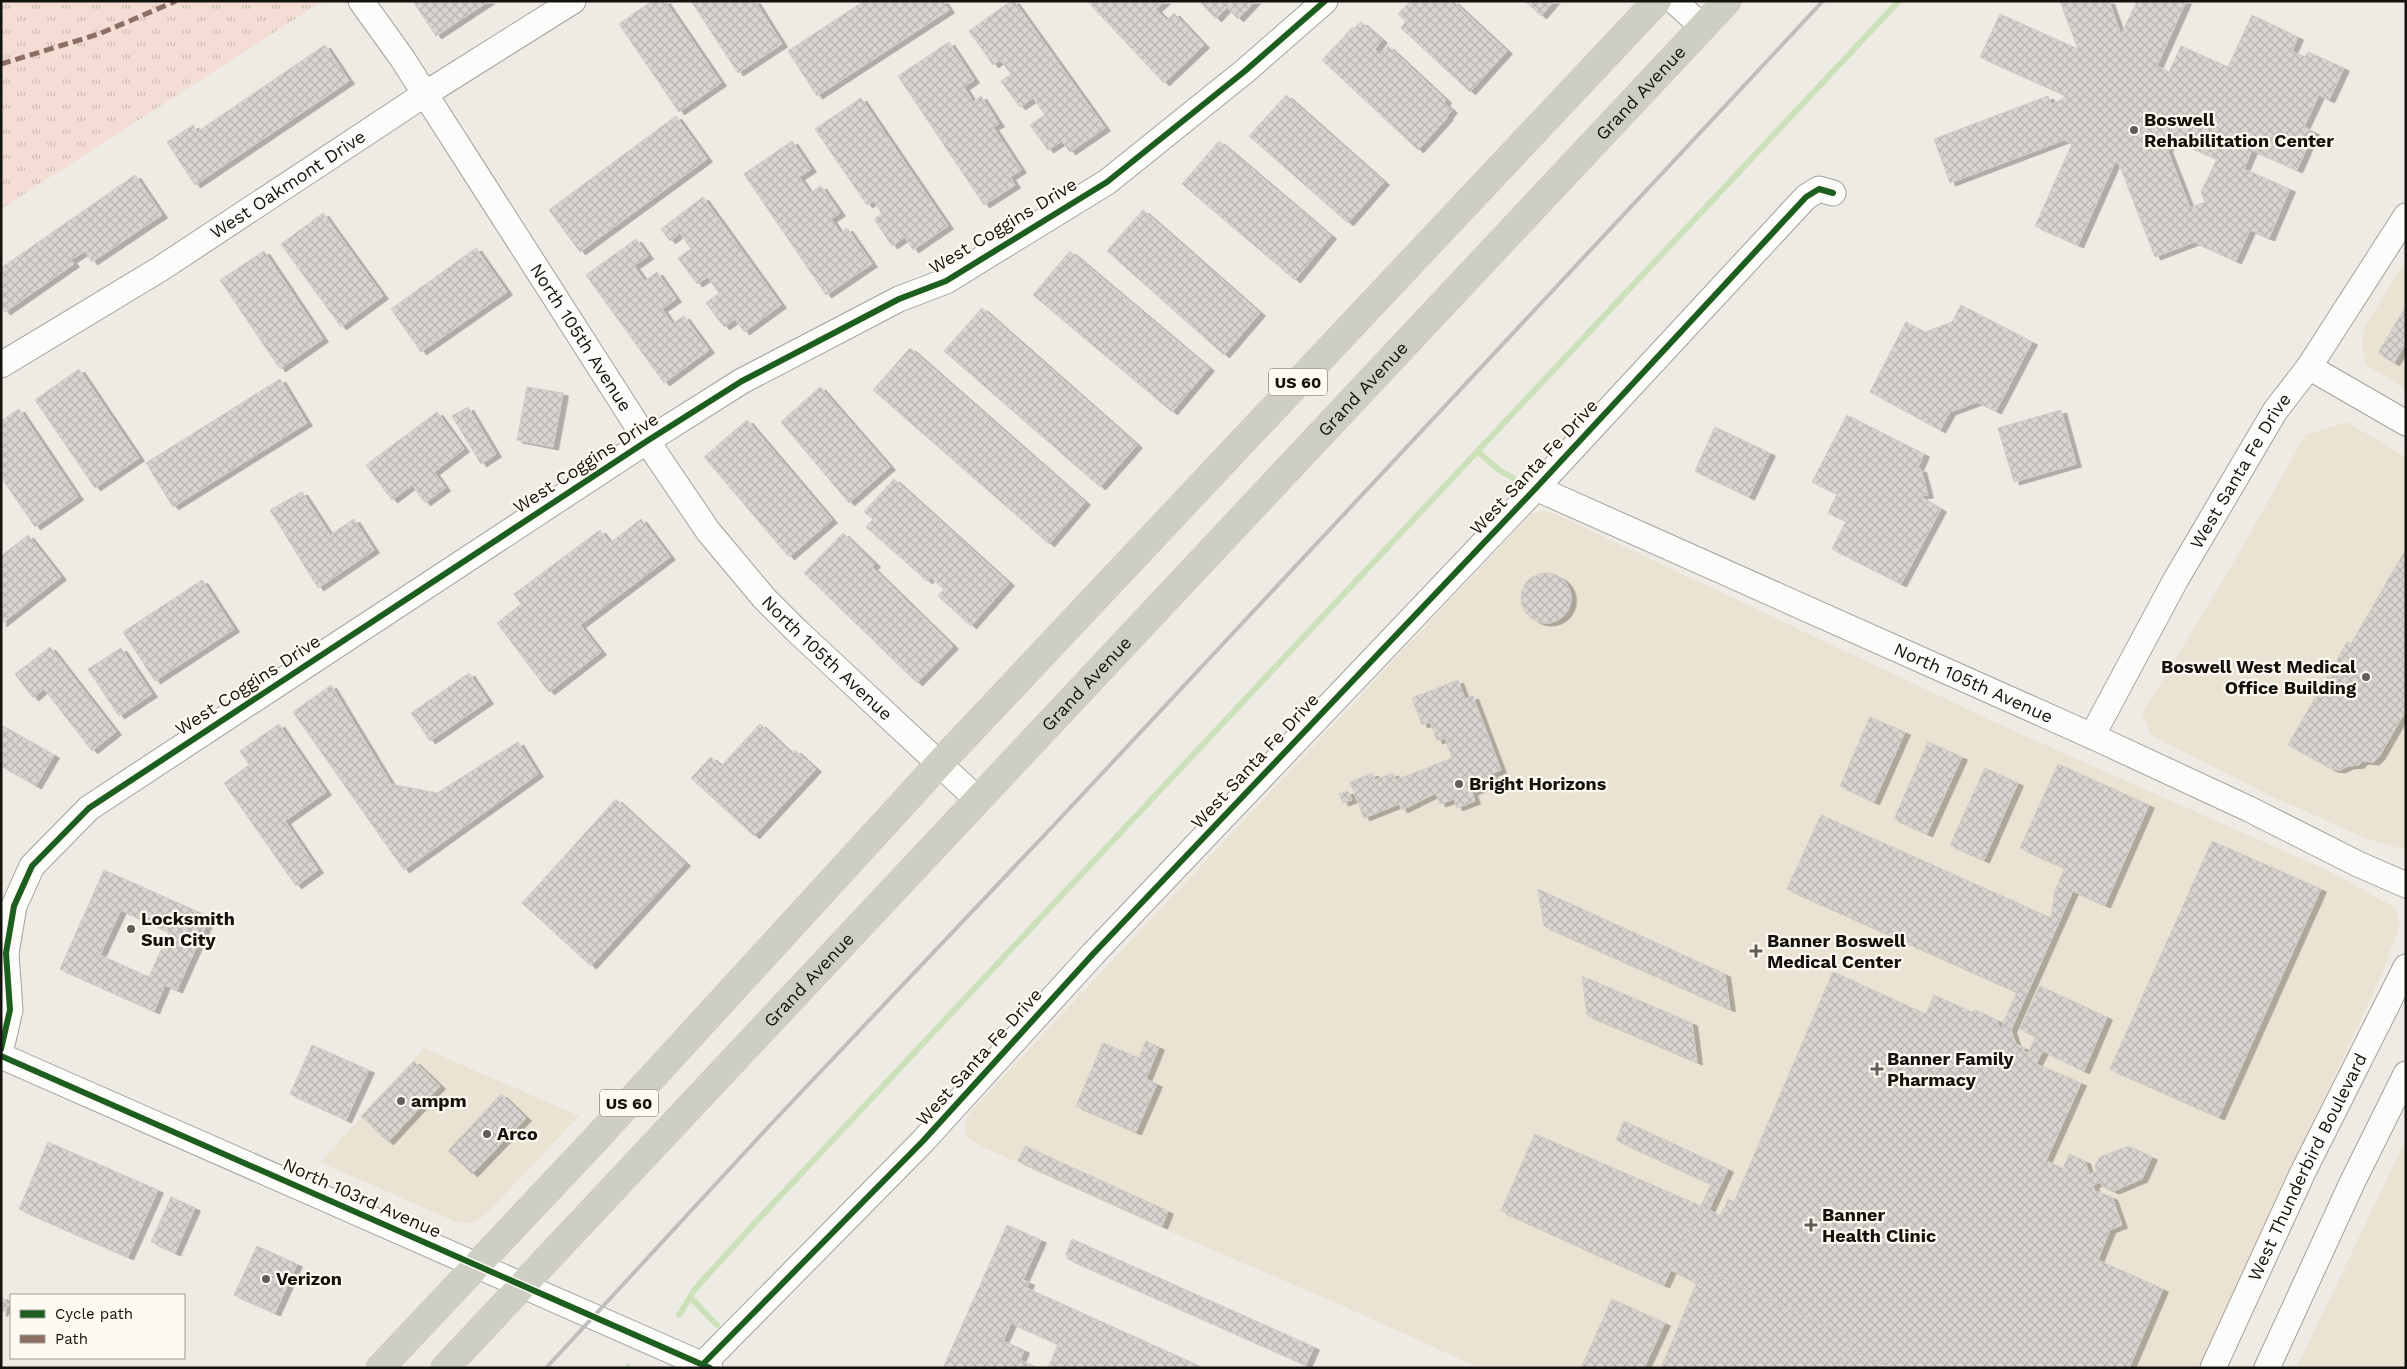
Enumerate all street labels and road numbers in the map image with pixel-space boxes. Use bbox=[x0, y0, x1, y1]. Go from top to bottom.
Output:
street label: Grand Avenue bbox=[1591, 41, 1690, 144]
street label: West Oakmont Drive bbox=[206, 125, 369, 243]
street label: West Coggins Drive bbox=[925, 173, 1081, 278]
street label: North 105th Avenue bbox=[526, 259, 636, 415]
street label: Grand Avenue bbox=[1313, 337, 1412, 440]
road number: US 60 bbox=[1269, 368, 1327, 396]
street label: West Santa Fe Drive bbox=[2185, 389, 2295, 552]
street label: West Santa Fe Drive bbox=[1465, 395, 1602, 539]
street label: West Coggins Drive bbox=[509, 408, 662, 517]
street label: North 105th Avenue bbox=[758, 591, 897, 724]
street label: West Coggins Drive bbox=[171, 630, 324, 739]
street label: Grand Avenue bbox=[1037, 632, 1136, 735]
street label: North 105th Avenue bbox=[1891, 638, 2056, 727]
street label: West Santa Fe Drive bbox=[1186, 689, 1323, 833]
street label: Grand Avenue bbox=[759, 928, 858, 1031]
street label: West Santa Fe Drive bbox=[911, 984, 1046, 1130]
street label: West Thunderbird Boulevard bbox=[2243, 1050, 2371, 1284]
road number: US 60 bbox=[600, 1090, 658, 1116]
street label: North 103rd Avenue bbox=[280, 1153, 445, 1242]

